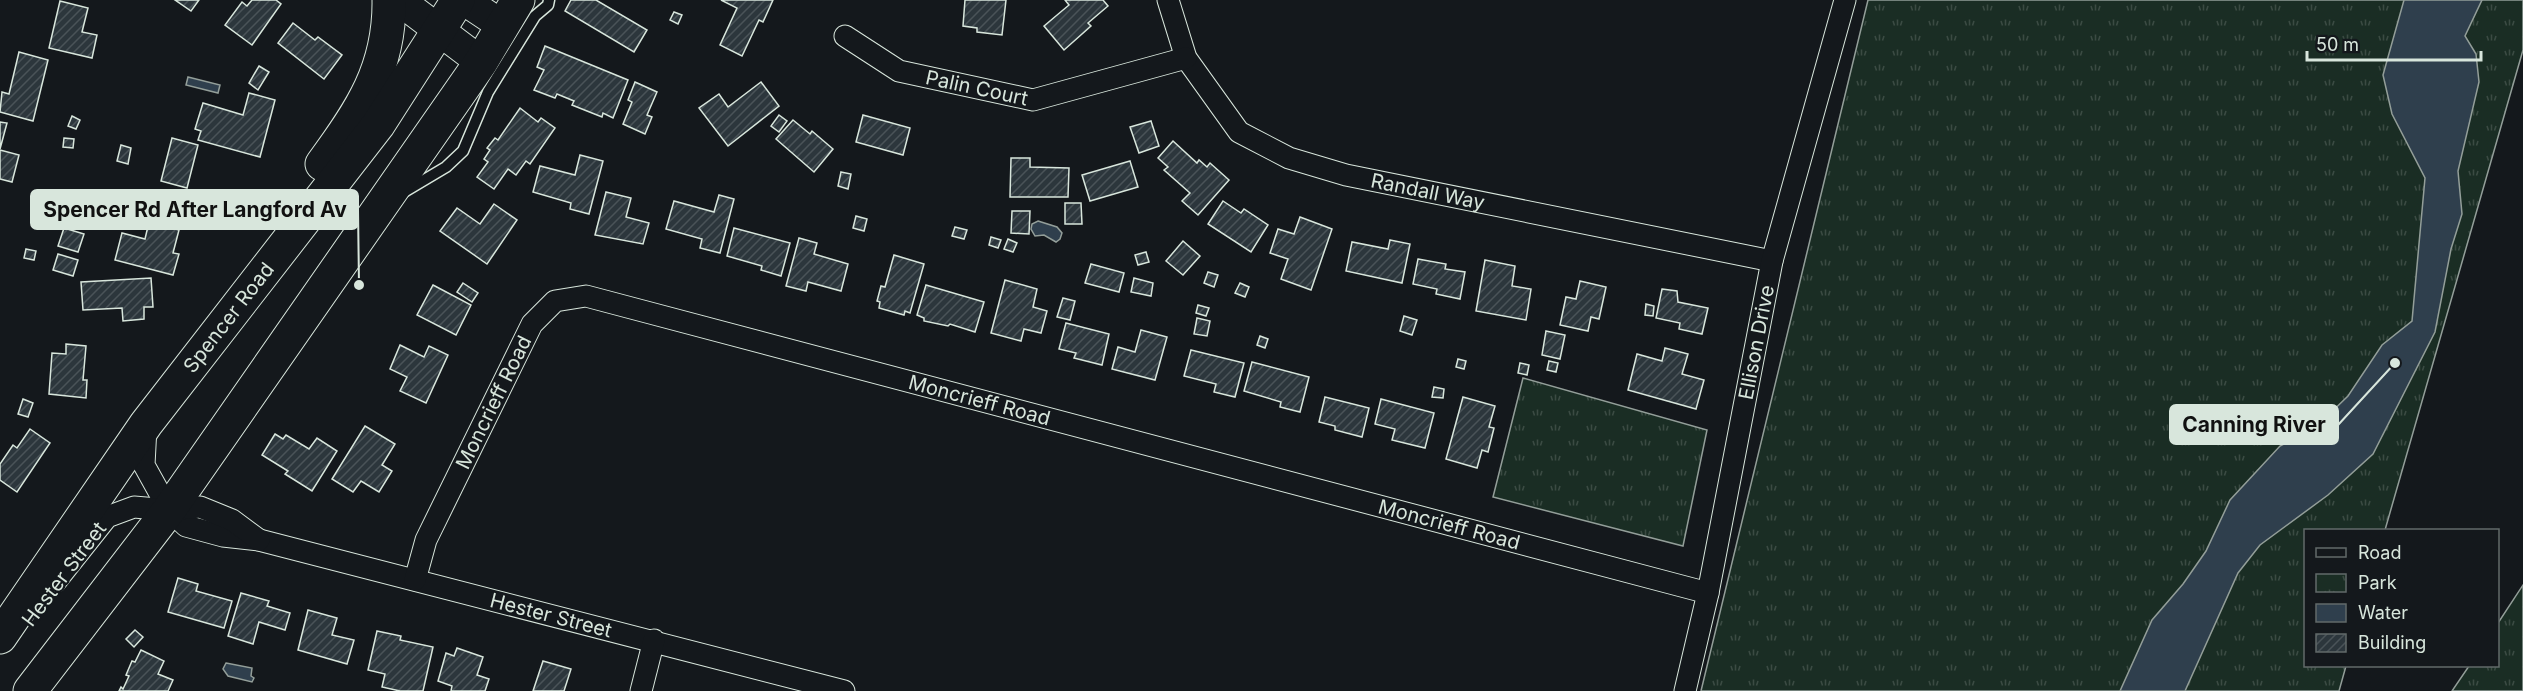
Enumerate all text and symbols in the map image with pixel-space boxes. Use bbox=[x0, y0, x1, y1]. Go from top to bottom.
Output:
scale bar bbox=[2307, 24, 2481, 62]
text: 50 m bbox=[2316, 34, 2359, 55]
street label: Palin Court bbox=[923, 65, 1031, 111]
street label: Randall Way bbox=[1369, 168, 1487, 215]
callout: Spencer Rd After Langford Av bbox=[31, 190, 358, 229]
text: Spencer Rd After Langford Av bbox=[43, 197, 347, 222]
street label: Spencer Road bbox=[178, 258, 279, 377]
street label: Ellison Drive bbox=[1734, 283, 1779, 402]
street label: Moncrieff Road bbox=[451, 332, 536, 473]
street label: Moncrieff Road bbox=[906, 370, 1053, 430]
callout: Canning River bbox=[2170, 405, 2338, 444]
text: Canning River bbox=[2182, 412, 2326, 437]
street label: Moncrieff Road bbox=[1376, 494, 1523, 555]
street label: Hester Street bbox=[17, 517, 111, 631]
legend bbox=[2304, 529, 2499, 667]
text: Road bbox=[2358, 542, 2401, 563]
text: Park bbox=[2358, 572, 2397, 593]
street label: Hester Street bbox=[488, 588, 615, 643]
text: Water bbox=[2358, 602, 2408, 623]
text: Building bbox=[2358, 632, 2426, 653]

